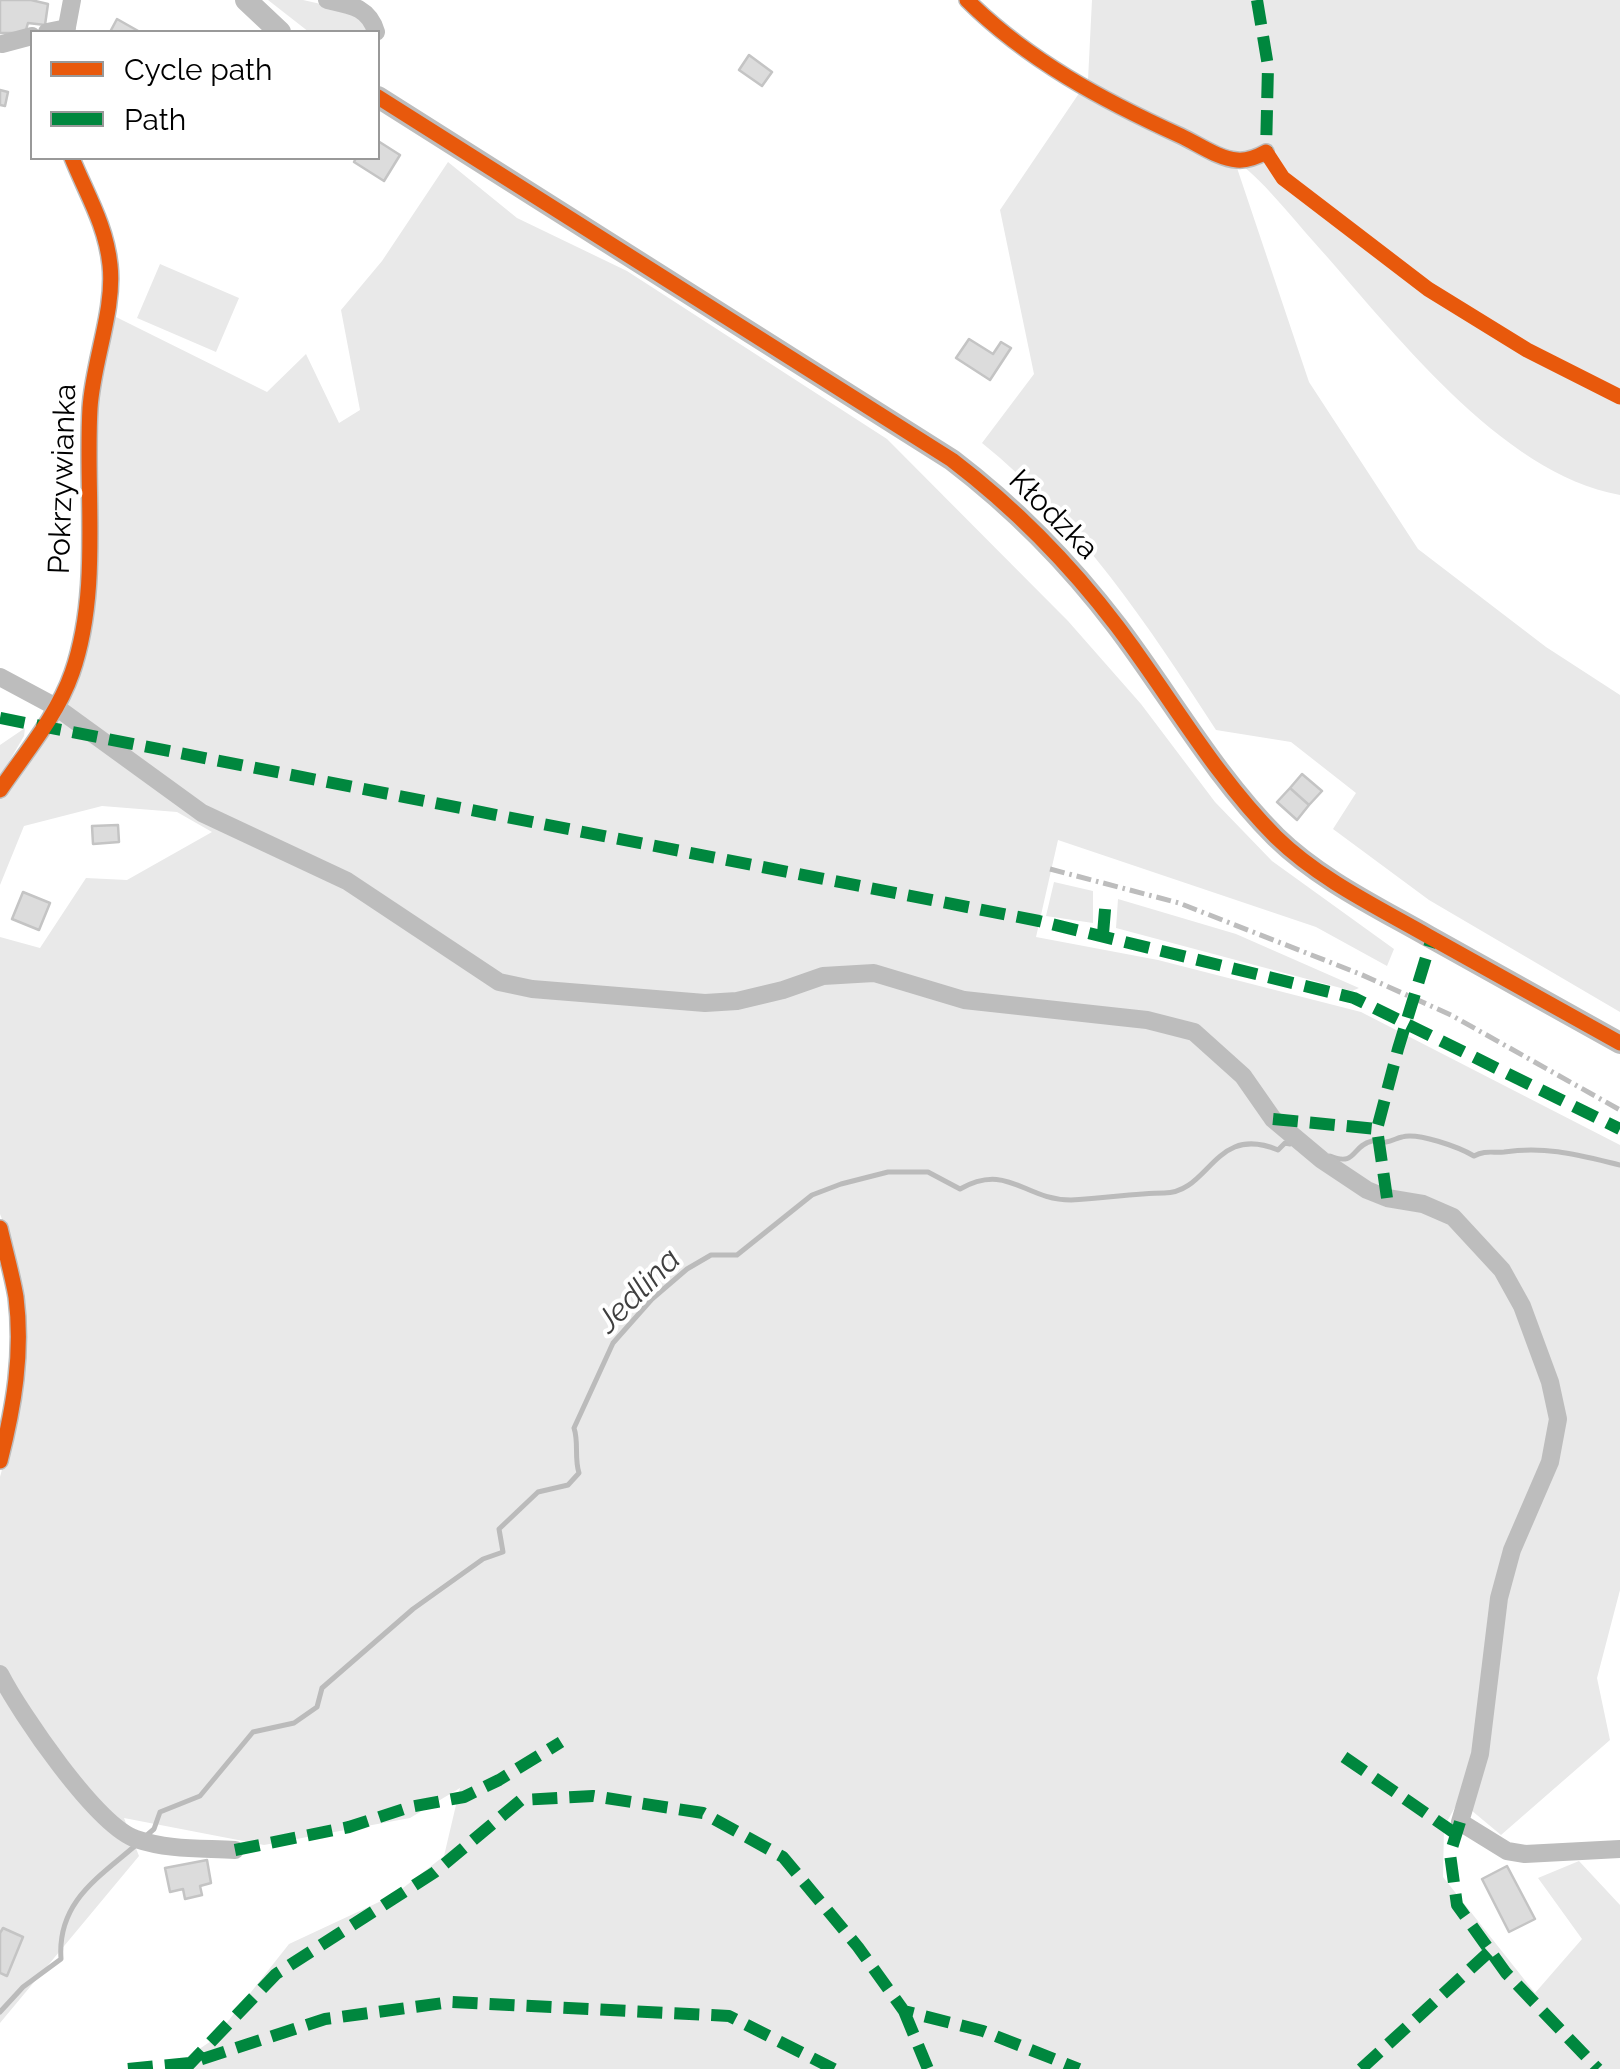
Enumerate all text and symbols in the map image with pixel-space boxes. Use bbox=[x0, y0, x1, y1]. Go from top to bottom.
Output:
legend bbox=[30, 30, 380, 160]
text: Cycle path bbox=[124, 52, 272, 87]
text: Path bbox=[124, 102, 186, 137]
street label: Pokrzywianka bbox=[42, 383, 84, 575]
street label: Kłodzka bbox=[1001, 463, 1105, 567]
water label: Jedlina bbox=[589, 1241, 689, 1341]

